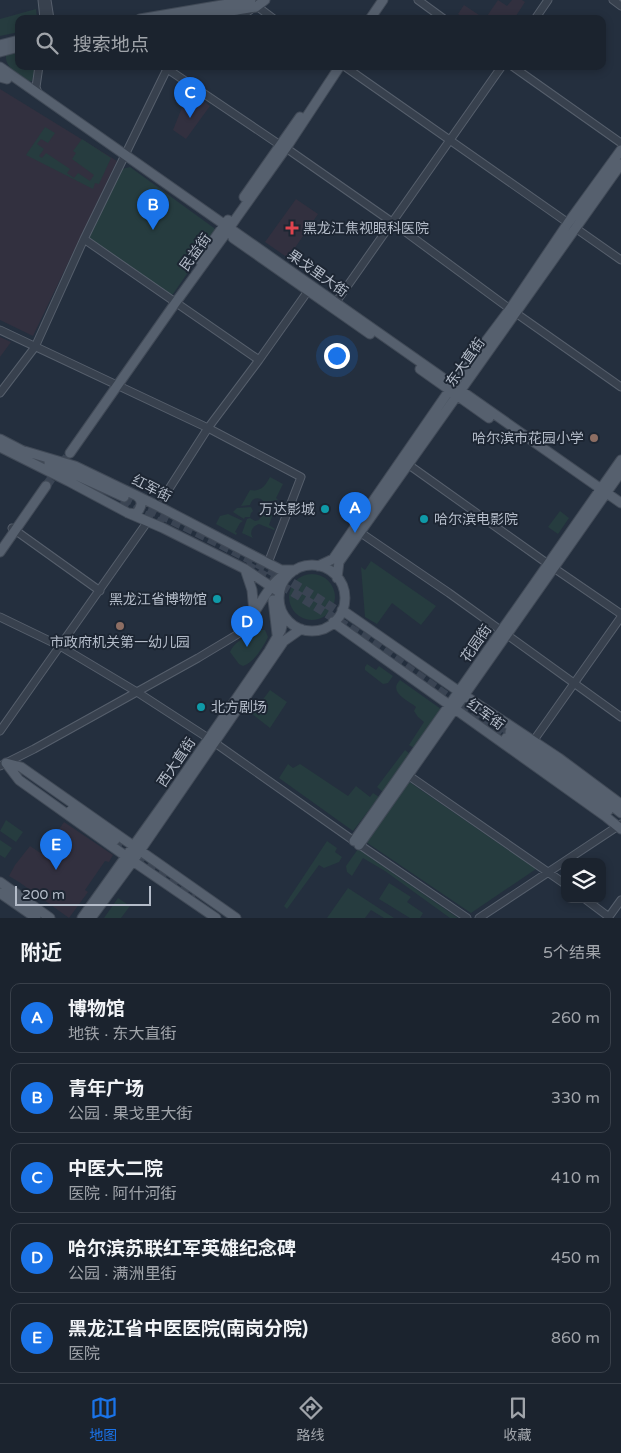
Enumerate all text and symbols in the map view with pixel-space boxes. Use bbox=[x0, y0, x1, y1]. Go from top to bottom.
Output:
search box bbox=[15, 15, 606, 70]
icon: search bbox=[33, 29, 61, 57]
text: 搜索地点 bbox=[73, 34, 149, 56]
pin: C bbox=[174, 77, 206, 118]
pin: B bbox=[137, 189, 169, 230]
place label: 黑龙江焦视眼科医院 bbox=[303, 220, 429, 237]
marker: 黑龙江焦视眼科医院 bbox=[285, 221, 299, 235]
street label: 民益街 bbox=[176, 230, 215, 274]
street label: 果戈里大街 bbox=[284, 246, 351, 300]
street label: 东大直街 bbox=[442, 334, 488, 390]
your location bbox=[324, 343, 350, 369]
place label: 哈尔滨市花园小学 bbox=[472, 430, 584, 447]
marker: 哈尔滨市花园小学 bbox=[588, 432, 600, 444]
street label: 红军街 bbox=[129, 471, 174, 506]
pin: A bbox=[339, 492, 371, 533]
place label: 万达影城 bbox=[259, 501, 315, 518]
marker: 万达影城 bbox=[319, 503, 331, 515]
place label: 哈尔滨电影院 bbox=[434, 511, 518, 528]
marker: 哈尔滨电影院 bbox=[418, 513, 430, 525]
place label: 黑龙江省博物馆 bbox=[109, 591, 207, 608]
marker: 黑龙江省博物馆 bbox=[211, 593, 223, 605]
pin: D bbox=[231, 606, 263, 647]
marker: 市政府机关第一幼儿园 bbox=[114, 620, 126, 632]
street label: 花园街 bbox=[457, 621, 495, 665]
place label: 市政府机关第一幼儿园 bbox=[50, 634, 190, 651]
street label: 红军街 bbox=[464, 695, 508, 734]
place label: 北方剧场 bbox=[211, 699, 267, 716]
marker: 北方剧场 bbox=[195, 701, 207, 713]
street label: 西大直街 bbox=[154, 734, 199, 790]
pin: E bbox=[40, 829, 72, 870]
map controls bbox=[561, 858, 606, 903]
button: layers bbox=[561, 858, 606, 903]
scale bar bbox=[15, 883, 151, 906]
text: 200 m bbox=[22, 886, 65, 903]
text: 附近 bbox=[20, 941, 62, 966]
text: 5个结果 bbox=[543, 943, 601, 963]
text: 博物馆 bbox=[68, 998, 125, 1020]
text: A bbox=[31, 1008, 43, 1028]
text: 260 m bbox=[551, 1008, 600, 1028]
text: 地铁 · 东大直街 bbox=[68, 1024, 176, 1044]
text: 青年广场 bbox=[68, 1078, 144, 1100]
text: B bbox=[31, 1088, 43, 1108]
text: 330 m bbox=[551, 1088, 600, 1108]
text: 公园 · 果戈里大街 bbox=[68, 1104, 192, 1124]
text: 中医大二院 bbox=[68, 1158, 163, 1180]
text: C bbox=[31, 1168, 43, 1188]
text: 410 m bbox=[551, 1168, 600, 1188]
text: 医院 · 阿什河街 bbox=[68, 1184, 176, 1204]
text: 哈尔滨苏联红军英雄纪念碑 bbox=[68, 1238, 296, 1260]
text: D bbox=[31, 1248, 43, 1268]
text: 450 m bbox=[551, 1248, 600, 1268]
text: 公园 · 满洲里街 bbox=[68, 1264, 176, 1284]
text: 黑龙江省中医医院(南岗分院) bbox=[68, 1318, 308, 1340]
text: E bbox=[32, 1328, 42, 1348]
text: 860 m bbox=[551, 1328, 600, 1348]
text: 医院 bbox=[68, 1344, 100, 1364]
tab: 地图 bbox=[90, 1394, 118, 1444]
tab: 路线 bbox=[297, 1394, 325, 1444]
tab: 收藏 bbox=[504, 1394, 532, 1444]

